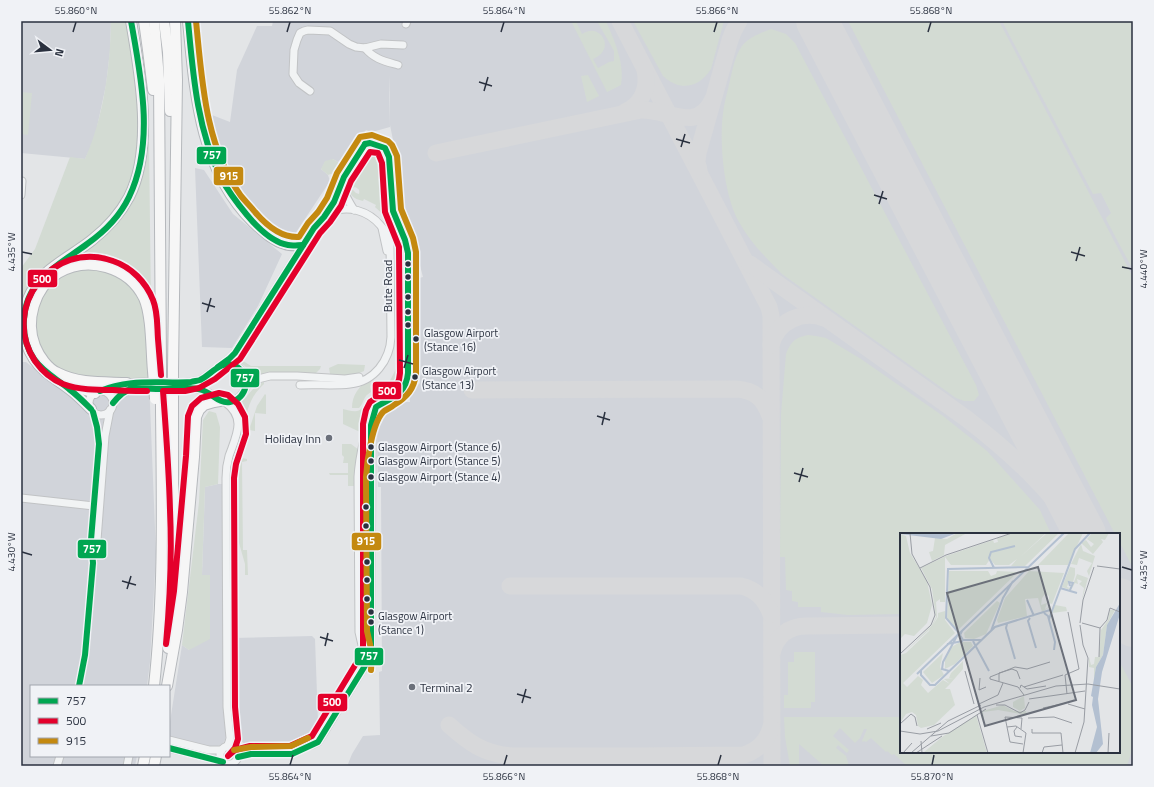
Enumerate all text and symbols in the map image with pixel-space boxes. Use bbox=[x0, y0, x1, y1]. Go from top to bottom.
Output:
text: 55.860°N bbox=[55, 3, 97, 18]
text: 55.862°N bbox=[269, 3, 311, 18]
text: 55.864°N bbox=[483, 3, 525, 18]
text: 55.866°N bbox=[696, 3, 738, 18]
text: 55.868°N bbox=[910, 3, 952, 18]
north arrow bbox=[30, 30, 70, 70]
text: N bbox=[51, 47, 68, 59]
line badge: 757 bbox=[196, 146, 227, 165]
text: 757 bbox=[203, 147, 221, 163]
line badge: 915 bbox=[213, 166, 244, 186]
text: 915 bbox=[220, 168, 238, 184]
text: 4.435°W bbox=[4, 232, 19, 272]
text: 4.440°W bbox=[1136, 249, 1151, 289]
unlabelled marker bbox=[403, 259, 413, 269]
street label: Bute Road bbox=[378, 260, 397, 312]
line badge: 500 bbox=[27, 269, 58, 288]
text: 500 bbox=[33, 271, 51, 287]
unlabelled marker bbox=[403, 272, 413, 282]
unlabelled marker bbox=[403, 292, 413, 302]
unlabelled marker bbox=[403, 307, 413, 317]
unlabelled marker bbox=[403, 320, 413, 330]
place label: Glasgow Airport (Stance 16) bbox=[424, 325, 498, 355]
marker: Glasgow Airport (Stance 16) bbox=[411, 334, 421, 344]
place label: Glasgow Airport (Stance 13) bbox=[422, 363, 496, 393]
line badge: 757 bbox=[230, 368, 260, 388]
text: 757 bbox=[236, 370, 254, 386]
marker: Glasgow Airport (Stance 13) bbox=[410, 372, 420, 382]
line badge: 500 bbox=[372, 381, 402, 400]
text: 500 bbox=[378, 383, 396, 399]
place label: Holiday Inn bbox=[265, 429, 321, 448]
marker: Holiday Inn bbox=[324, 433, 334, 443]
place label: Glasgow Airport (Stance 6) bbox=[378, 439, 500, 455]
marker: Glasgow Airport (Stance 6) bbox=[366, 442, 376, 452]
place label: Glasgow Airport (Stance 5) bbox=[378, 453, 500, 469]
marker: Glasgow Airport (Stance 5) bbox=[366, 456, 376, 466]
place label: Glasgow Airport (Stance 4) bbox=[378, 469, 500, 485]
marker: Glasgow Airport (Stance 4) bbox=[366, 472, 376, 482]
unlabelled marker bbox=[361, 502, 371, 512]
unlabelled marker bbox=[361, 521, 371, 531]
text: 4.430°W bbox=[4, 532, 19, 572]
line badge: 915 bbox=[351, 532, 382, 551]
text: 915 bbox=[357, 533, 375, 549]
inset map bbox=[900, 533, 1120, 753]
line badge: 757 bbox=[77, 539, 107, 559]
text: 757 bbox=[83, 541, 101, 557]
text: 4.435°W bbox=[1136, 550, 1151, 590]
unlabelled marker bbox=[362, 557, 372, 567]
unlabelled marker bbox=[362, 575, 372, 585]
unlabelled marker bbox=[362, 594, 372, 604]
unlabelled marker bbox=[366, 607, 376, 617]
place label: Glasgow Airport (Stance 1) bbox=[378, 608, 452, 638]
marker: Glasgow Airport (Stance 1) bbox=[366, 617, 376, 627]
line badge: 757 bbox=[354, 647, 384, 666]
text: 757 bbox=[360, 648, 378, 664]
place label: Terminal 2 bbox=[420, 678, 473, 697]
marker: Terminal 2 bbox=[407, 682, 417, 692]
legend bbox=[30, 685, 170, 757]
text: 757 bbox=[66, 691, 86, 710]
line badge: 500 bbox=[317, 693, 348, 712]
text: 500 bbox=[323, 694, 341, 710]
text: 500 bbox=[66, 711, 86, 730]
text: 915 bbox=[66, 731, 86, 750]
text: 55.864°N bbox=[269, 769, 311, 784]
text: 55.866°N bbox=[483, 769, 525, 784]
text: 55.868°N bbox=[697, 769, 739, 784]
text: 55.870°N bbox=[911, 769, 953, 784]

